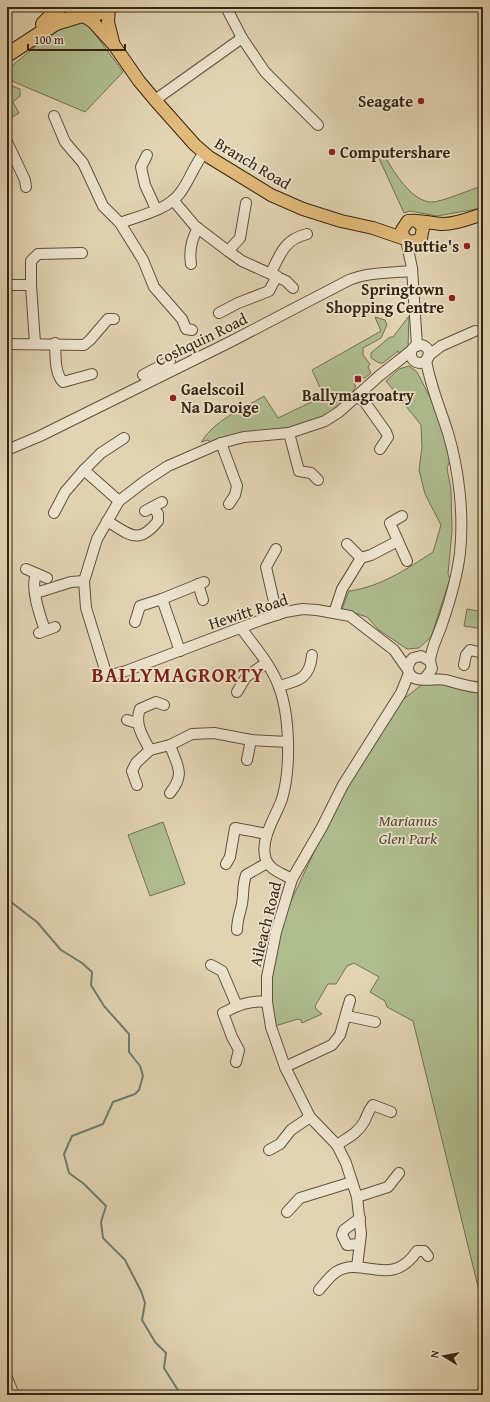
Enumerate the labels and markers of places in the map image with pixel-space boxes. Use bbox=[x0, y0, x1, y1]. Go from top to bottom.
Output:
place label: Seagate bbox=[358, 89, 413, 113]
marker: Seagate bbox=[416, 96, 426, 106]
place label: Computershare bbox=[340, 140, 450, 164]
marker: Computershare bbox=[327, 147, 337, 157]
place label: Buttie's bbox=[404, 234, 459, 258]
marker: Buttie's bbox=[462, 241, 472, 251]
place label: Springtown Shopping Centre bbox=[326, 277, 445, 319]
marker: Springtown Shopping Centre bbox=[447, 293, 457, 303]
marker: Ballymagroatry bbox=[353, 374, 363, 384]
place label: Gaelscoil Na Daroige bbox=[181, 377, 259, 419]
place label: Ballymagroatry bbox=[302, 383, 415, 407]
marker: Gaelscoil Na Daroige bbox=[168, 393, 178, 403]

